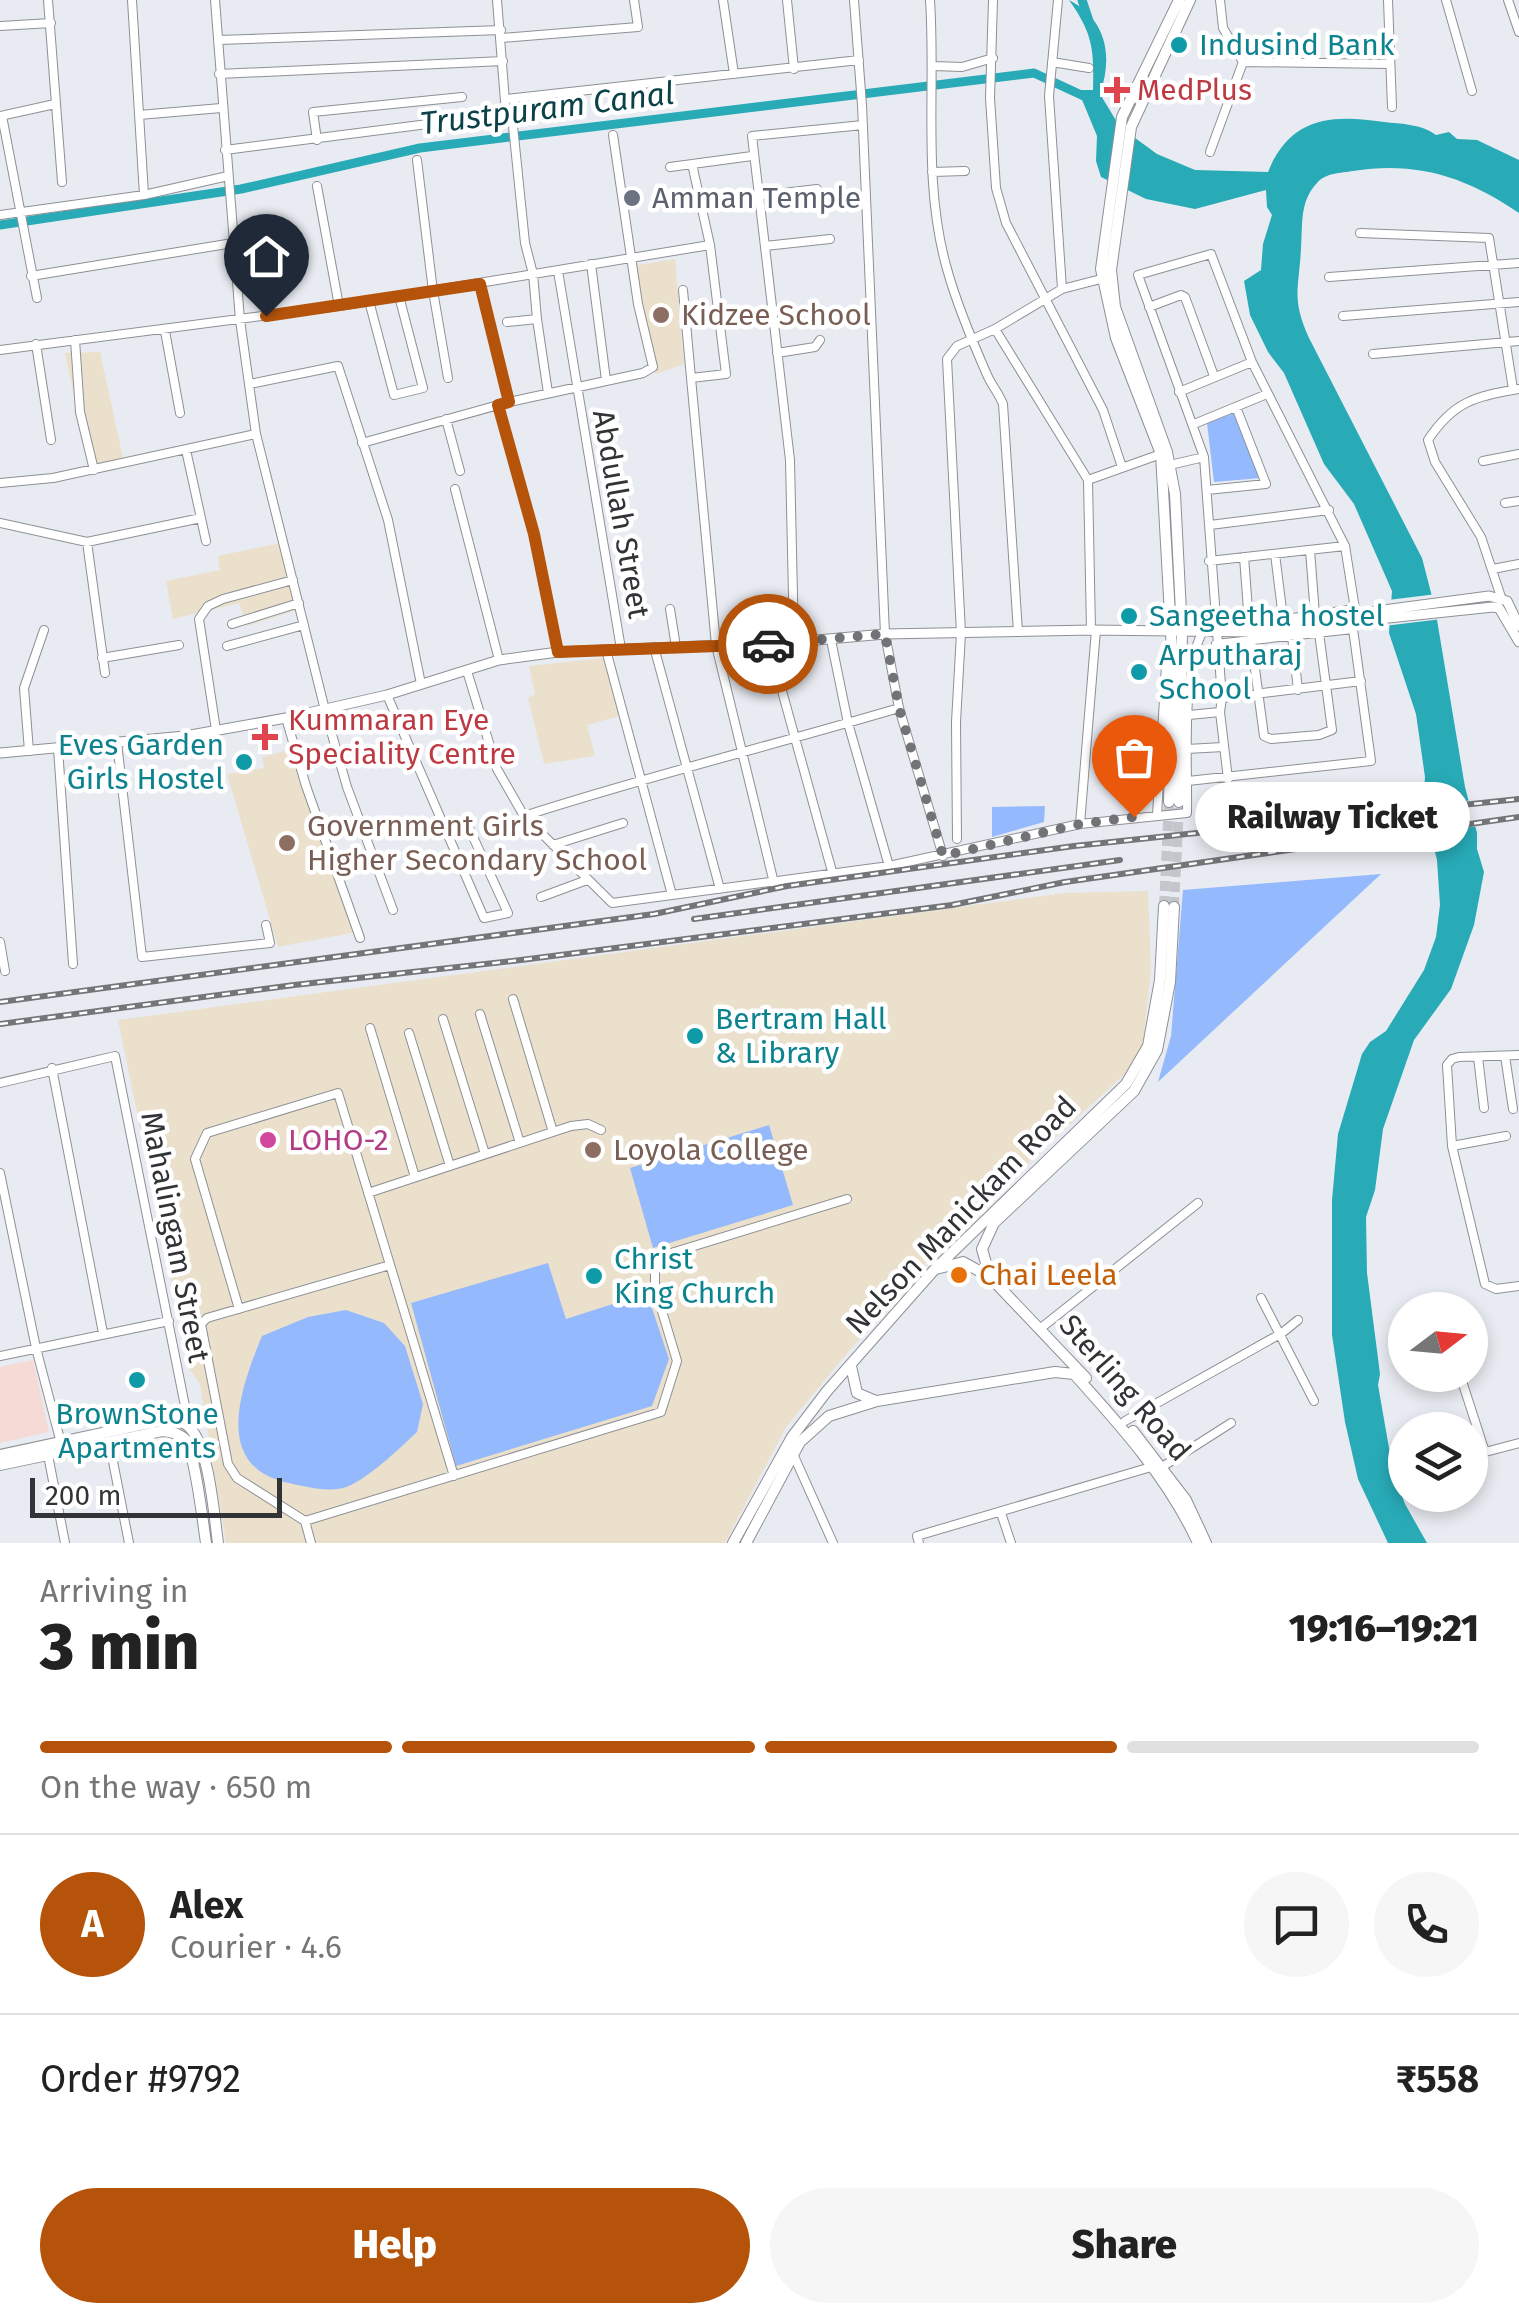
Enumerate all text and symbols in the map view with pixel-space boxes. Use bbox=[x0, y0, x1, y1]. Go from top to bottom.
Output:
place label: Indusind Bank bbox=[1199, 27, 1395, 63]
marker: Indusind Bank bbox=[1168, 34, 1190, 56]
place label: MedPlus bbox=[1137, 72, 1252, 108]
water label: Trustpuram Canal bbox=[418, 74, 676, 142]
marker: MedPlus bbox=[1106, 79, 1128, 101]
place label: Amman Temple bbox=[652, 180, 861, 216]
marker: Amman Temple bbox=[621, 187, 643, 209]
pin bbox=[224, 214, 309, 317]
icon: home bbox=[239, 229, 294, 284]
place label: Kidzee School bbox=[681, 297, 871, 333]
marker: Kidzee School bbox=[650, 304, 672, 326]
street label: Abdullah Street bbox=[585, 407, 657, 621]
courier bbox=[718, 594, 818, 694]
place label: Sangeetha hostel bbox=[1149, 598, 1385, 634]
marker: Sangeetha hostel bbox=[1118, 605, 1140, 627]
icon: car bbox=[741, 617, 796, 672]
place label: Arputharaj School bbox=[1159, 637, 1303, 707]
marker: Arputharaj School bbox=[1128, 661, 1150, 683]
place label: Kummaran Eye Speciality Centre bbox=[288, 702, 516, 772]
pin bbox=[1092, 715, 1177, 818]
marker: Kummaran Eye Speciality Centre bbox=[252, 724, 278, 750]
place label: Eves Garden Girls Hostel bbox=[58, 727, 224, 797]
icon: bag bbox=[1107, 730, 1162, 785]
marker: Eves Garden Girls Hostel bbox=[233, 751, 255, 773]
callout: Railway Ticket bbox=[1194, 782, 1469, 852]
text: Railway Ticket bbox=[1227, 798, 1438, 836]
place label: Government Girls Higher Secondary School bbox=[307, 808, 647, 878]
marker: Government Girls Higher Secondary School bbox=[276, 832, 298, 854]
place label: Bertram Hall & Library bbox=[715, 1001, 887, 1071]
marker: Bertram Hall & Library bbox=[684, 1025, 706, 1047]
street label: Nelson Manickam Road bbox=[838, 1089, 1084, 1341]
street label: Mahalingam Street bbox=[133, 1109, 217, 1366]
place label: LOHO-2 bbox=[288, 1122, 389, 1158]
marker: LOHO-2 bbox=[257, 1129, 279, 1151]
place label: Loyola College bbox=[613, 1132, 809, 1168]
marker: Loyola College bbox=[582, 1139, 604, 1161]
place label: Christ King Church bbox=[614, 1241, 775, 1311]
place label: Chai Leela bbox=[979, 1257, 1118, 1293]
marker: Chai Leela bbox=[948, 1264, 970, 1286]
marker: Christ King Church bbox=[583, 1265, 605, 1287]
north arrow bbox=[1388, 1292, 1488, 1392]
map controls bbox=[1388, 1292, 1488, 1512]
street label: Sterling Road bbox=[1052, 1307, 1198, 1469]
marker: BrownStone Apartments bbox=[126, 1369, 148, 1391]
place label: BrownStone Apartments bbox=[55, 1396, 219, 1466]
button: layers bbox=[1388, 1412, 1488, 1512]
scale bar bbox=[30, 1473, 282, 1518]
text: 200 m bbox=[45, 1479, 122, 1512]
text: Arriving in bbox=[40, 1572, 188, 1610]
text: 19:16–19:21 bbox=[1289, 1605, 1479, 1651]
text: 3 min bbox=[40, 1608, 199, 1686]
text: On the way · 650 m bbox=[40, 1768, 312, 1806]
button: chat bbox=[1244, 1872, 1349, 1977]
button: phone bbox=[1374, 1872, 1479, 1977]
text: Alex bbox=[170, 1882, 243, 1928]
text: A bbox=[81, 1901, 104, 1947]
text: Courier · 4.6 bbox=[170, 1928, 342, 1966]
text: Order #9792 bbox=[40, 2056, 241, 2102]
text: ₹558 bbox=[1396, 2056, 1479, 2102]
button: Help bbox=[40, 2188, 750, 2303]
button: Share bbox=[770, 2188, 1479, 2303]

